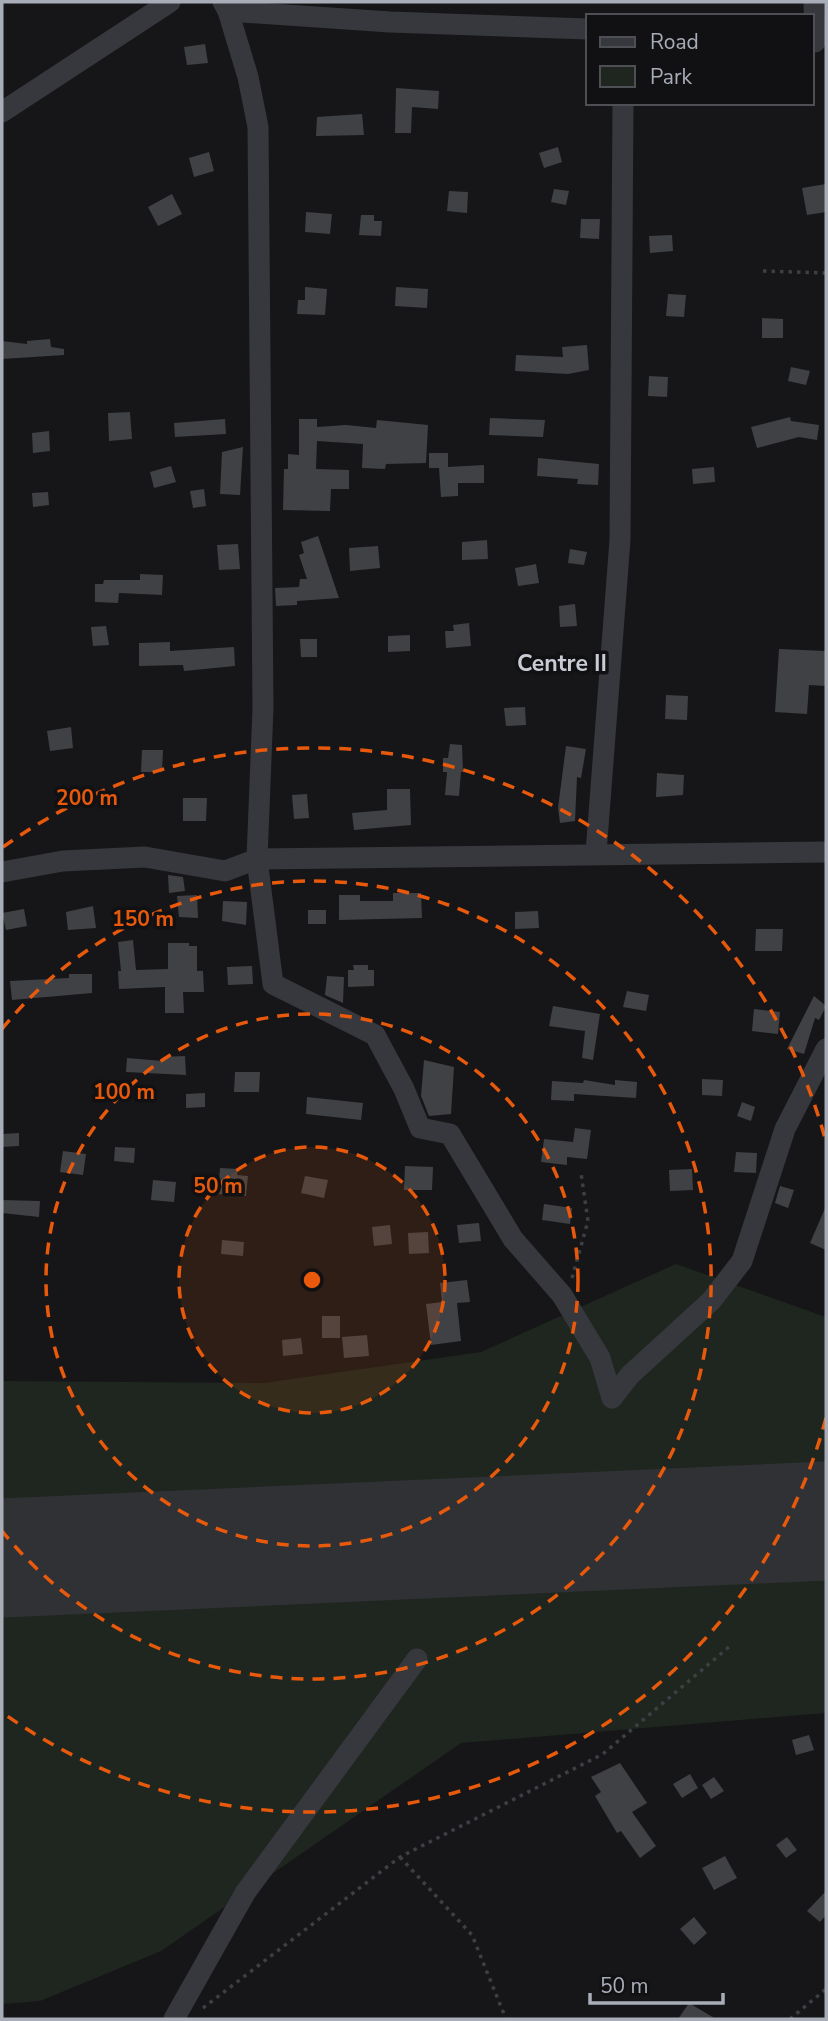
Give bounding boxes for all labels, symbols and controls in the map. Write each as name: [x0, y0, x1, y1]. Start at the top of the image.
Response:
legend: [586, 14, 814, 105]
text: Road: [650, 28, 699, 56]
text: Park: [650, 63, 692, 91]
district label: Centre II: [517, 648, 607, 679]
text: 200 m: [56, 784, 118, 812]
text: 150 m: [112, 905, 174, 933]
text: 100 m: [93, 1078, 155, 1106]
text: 50 m: [193, 1172, 243, 1200]
centre of rings: [300, 1268, 324, 1292]
scale bar: [590, 1962, 723, 2006]
text: 50 m: [600, 1972, 649, 2000]

